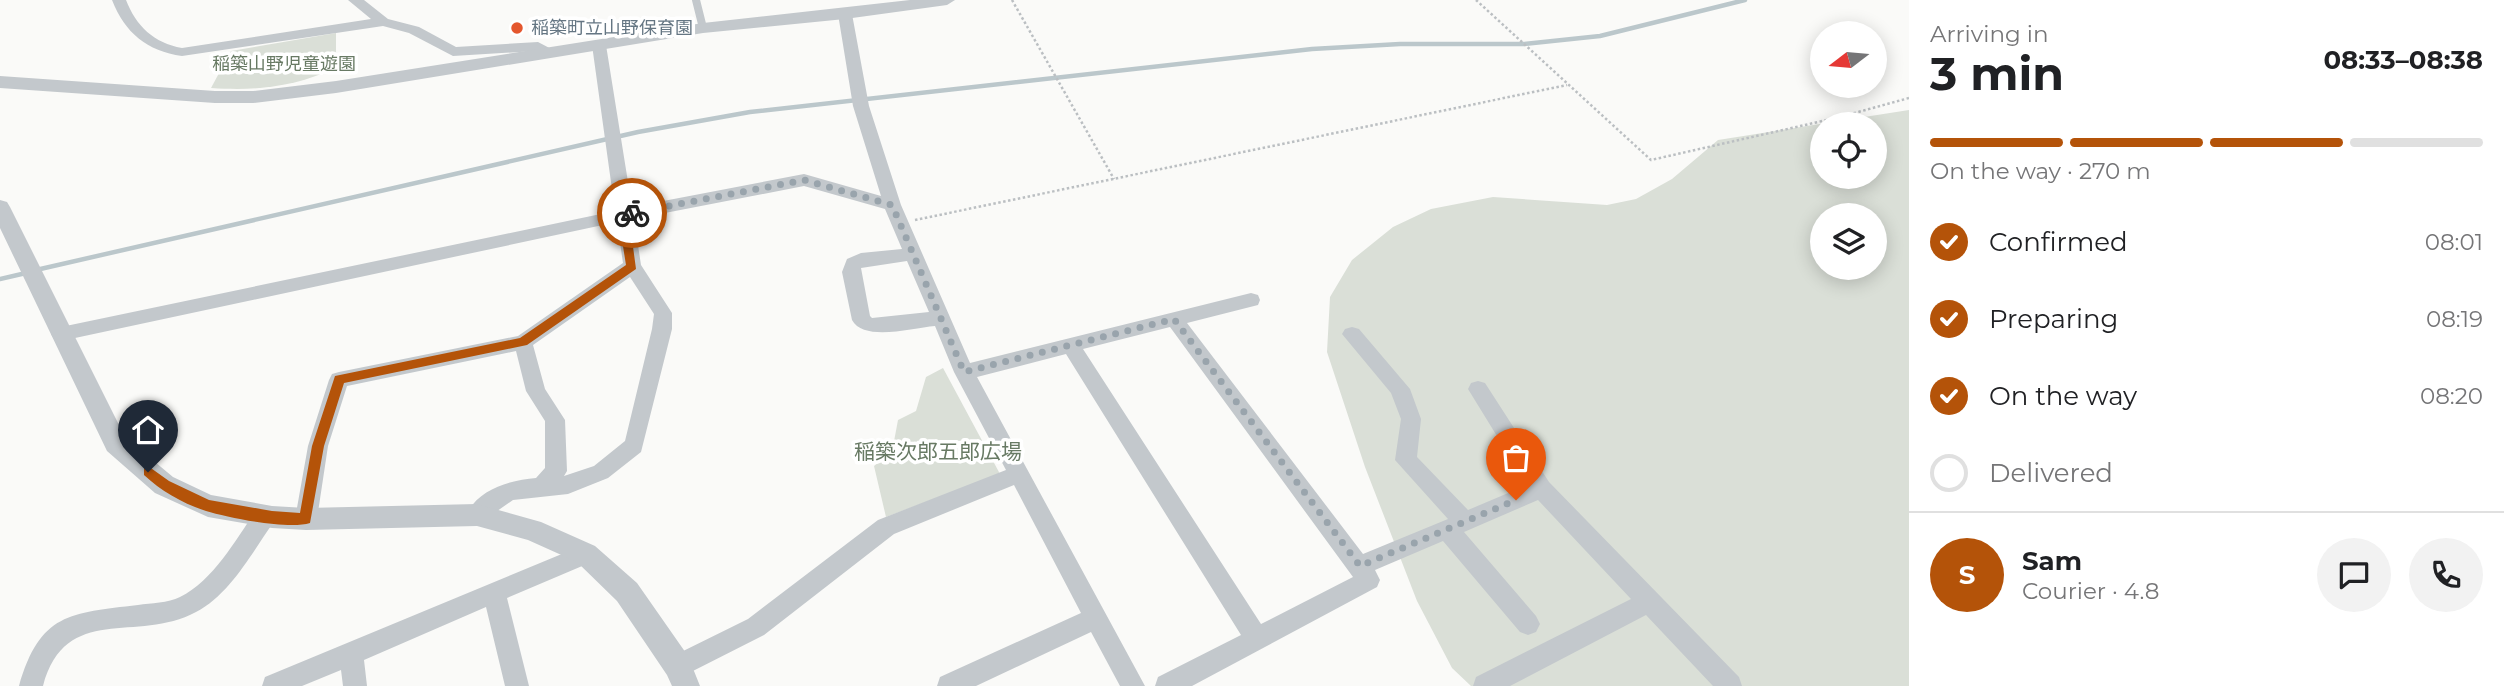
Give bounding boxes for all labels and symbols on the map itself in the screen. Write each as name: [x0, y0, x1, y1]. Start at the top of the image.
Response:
place label: 稲築町立山野保育園: [531, 17, 693, 39]
marker: 稲築町立山野保育園: [509, 20, 525, 36]
north arrow: [1810, 21, 1886, 98]
park label: 稲築山野児童遊園: [212, 53, 356, 75]
courier: [597, 178, 667, 248]
pin: [118, 400, 178, 472]
pin: [1486, 428, 1546, 500]
park label: 稲築次郎五郎広場: [854, 439, 1022, 464]

